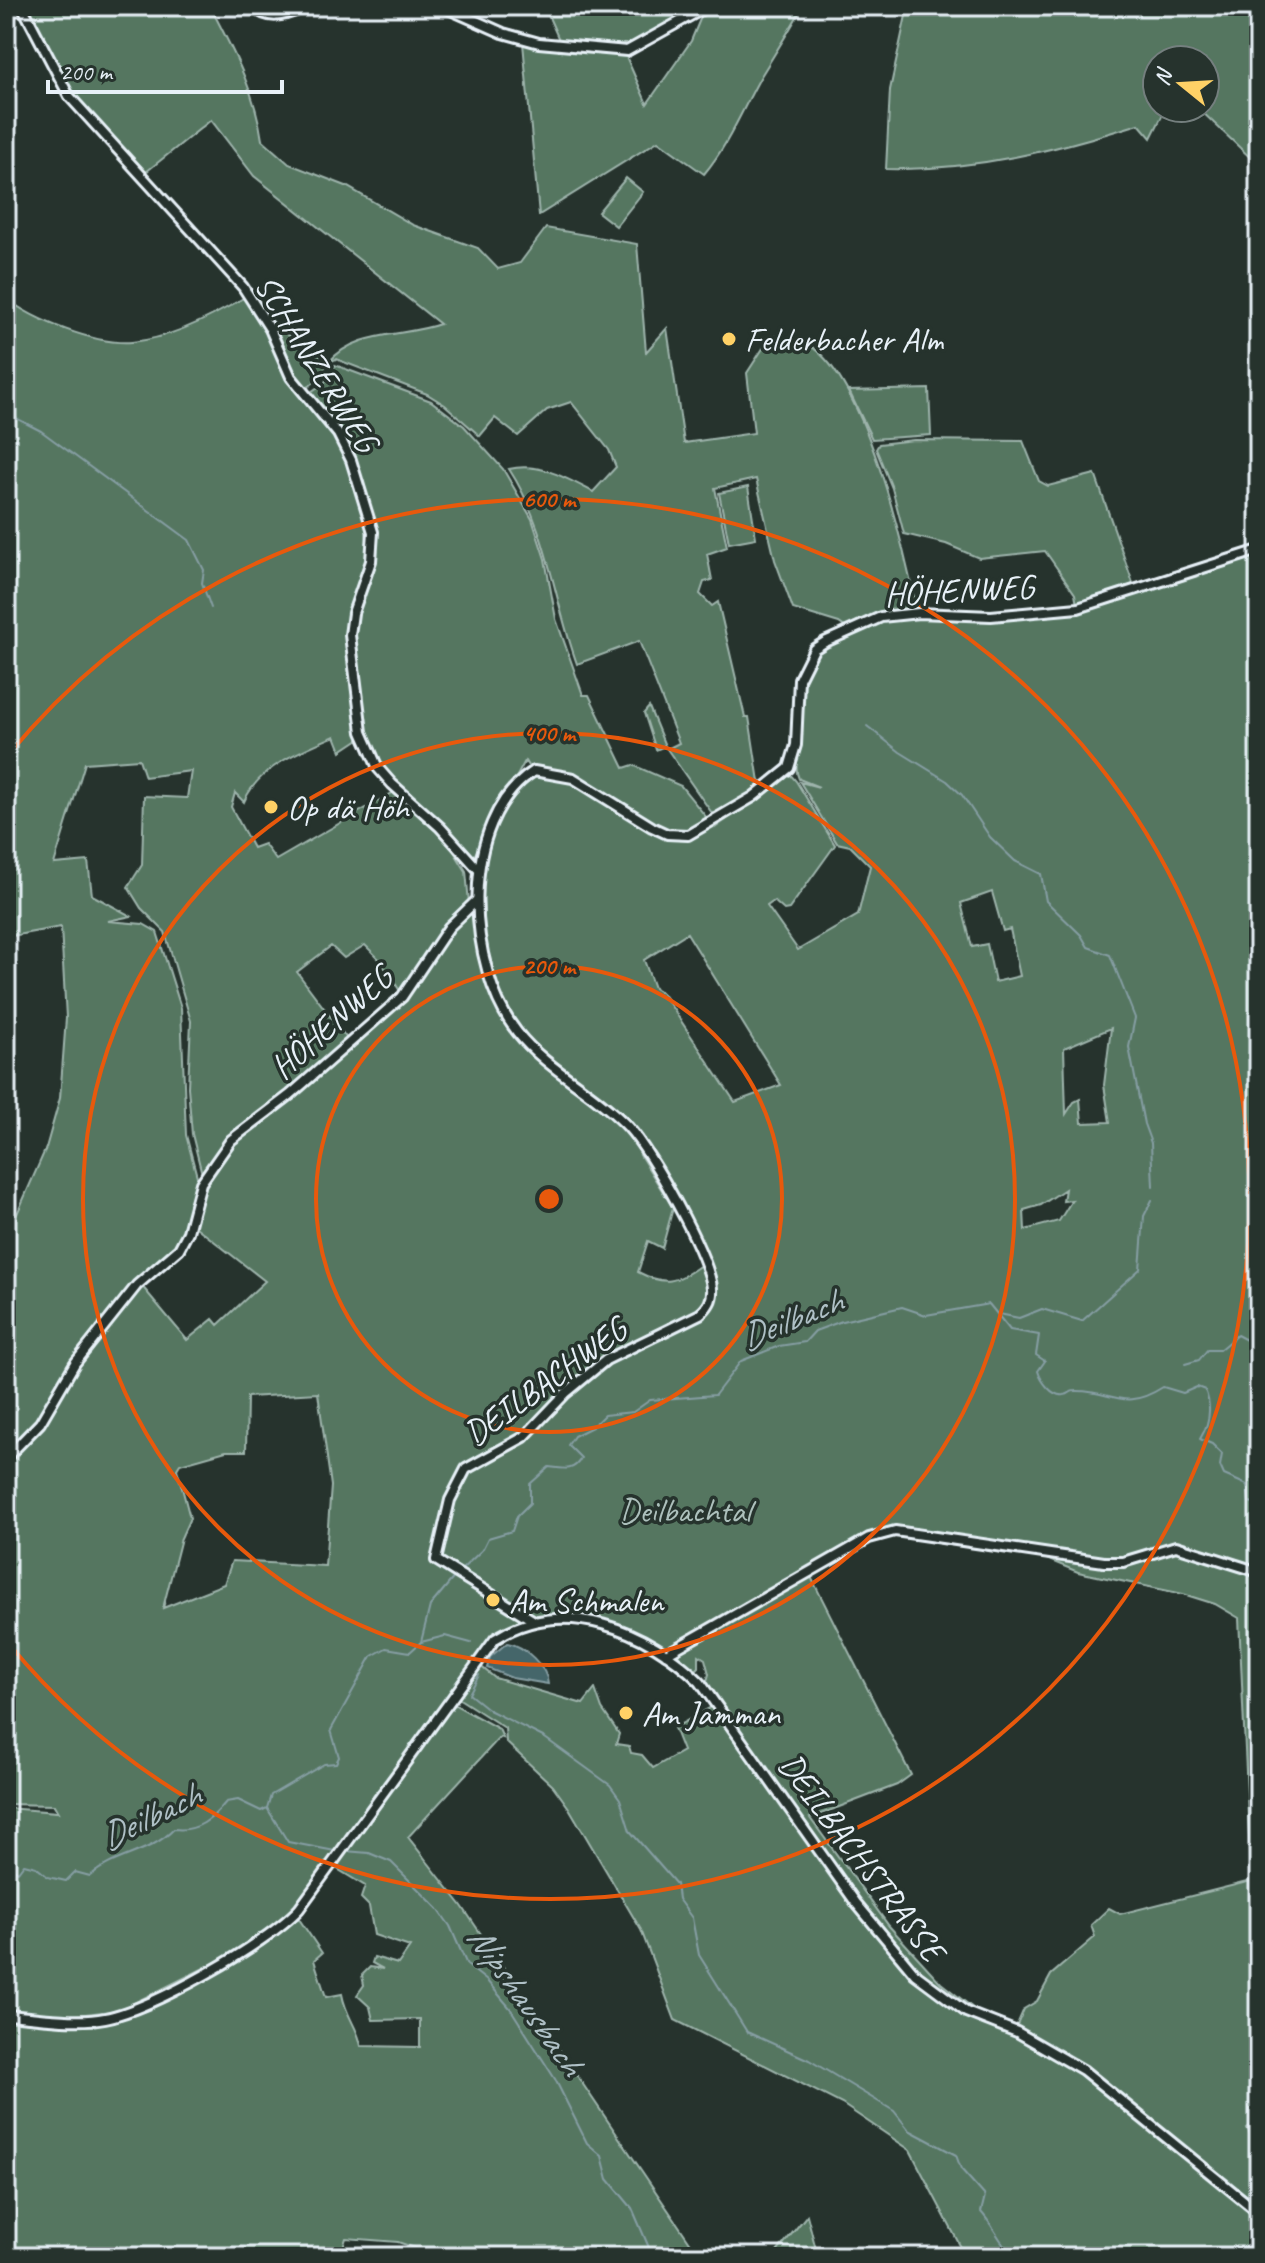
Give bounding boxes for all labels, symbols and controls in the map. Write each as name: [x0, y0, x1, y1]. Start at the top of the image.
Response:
scale bar: [48, 44, 282, 94]
north arrow: [1141, 44, 1221, 124]
text: 200 m: [60, 57, 114, 87]
text: N: [1148, 64, 1179, 89]
street label: SCHANZERWEG: [246, 267, 390, 462]
place label: Felderbacher Alm: [745, 318, 944, 361]
marker: Felderbacher Alm: [720, 330, 738, 348]
text: 600 m: [523, 484, 578, 514]
street label: HÖHENWEG: [883, 564, 1038, 615]
text: 400 m: [523, 718, 577, 748]
place label: Op dä Höh: [287, 786, 411, 829]
marker: Op dä Höh: [262, 798, 280, 816]
text: 200 m: [523, 951, 577, 981]
street label: HÖHENWEG: [261, 954, 404, 1088]
centre of rings: [535, 1185, 563, 1213]
water label: Deilbach: [733, 1277, 852, 1360]
street label: DEILBACHWEG: [455, 1306, 638, 1454]
park label: Deilbachtal: [619, 1489, 757, 1532]
place label: Am Schmalen: [509, 1579, 665, 1622]
marker: Am Schmalen: [484, 1591, 502, 1609]
place label: Am Jamman: [642, 1692, 782, 1735]
marker: Am Jamman: [617, 1704, 635, 1722]
street label: DEILBACHSTRASSE: [770, 1744, 957, 1973]
water label: Deilbach: [92, 1771, 211, 1860]
water label: Nipshausbach: [458, 1916, 596, 2087]

